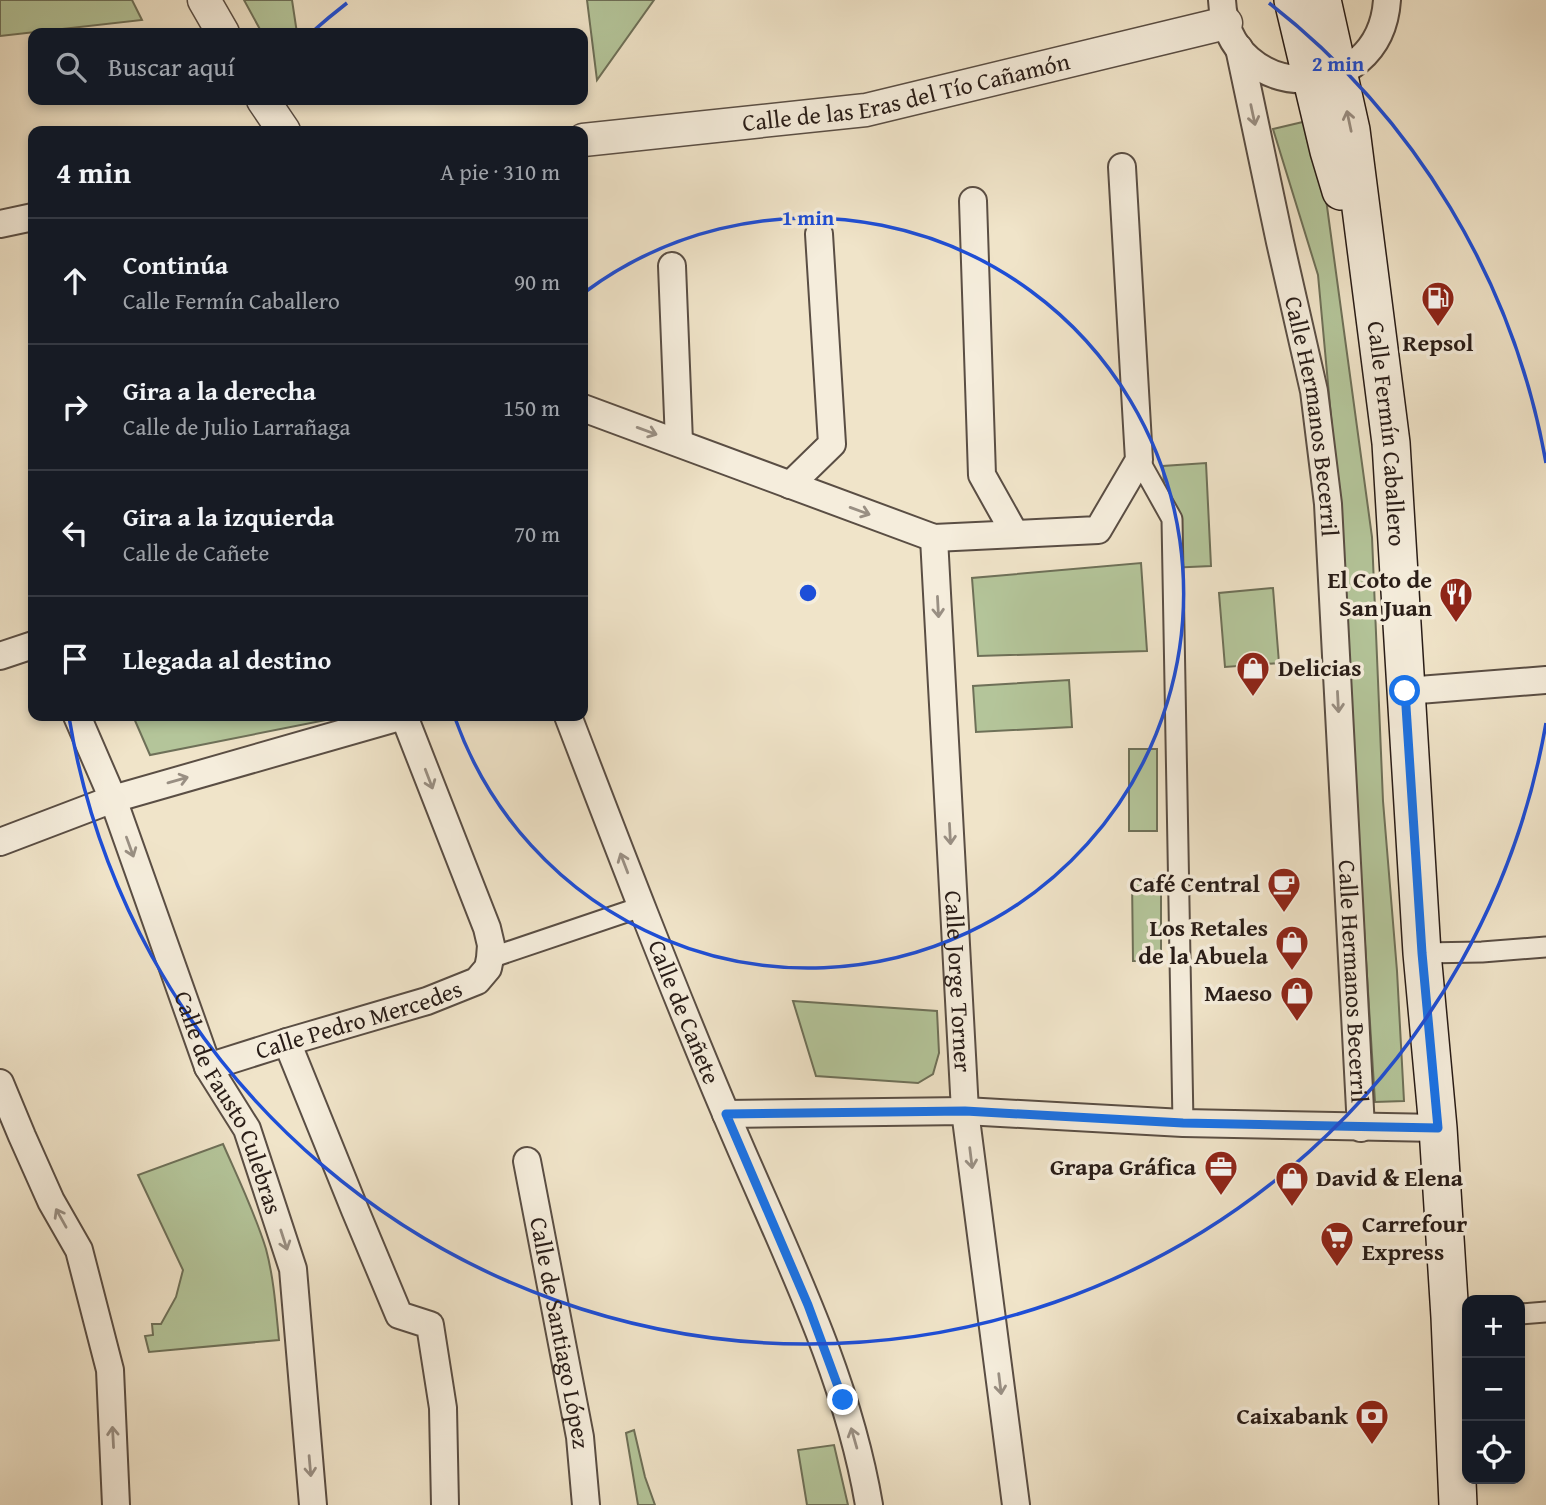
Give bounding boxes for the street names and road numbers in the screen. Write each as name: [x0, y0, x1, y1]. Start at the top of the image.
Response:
street label: Calle de las Eras del Tío Cañamón: [741, 43, 1074, 140]
street label: Calle Hermanos Becerril: [1276, 293, 1348, 538]
street label: Calle Fermín Caballero: [1359, 319, 1415, 547]
street label: Calle Hermanos Becerril: [1330, 859, 1378, 1104]
street label: Calle Jorge Torner: [936, 890, 981, 1073]
street label: Calle de Cañete: [640, 935, 729, 1089]
street label: Calle Pedro Mercedes: [251, 971, 467, 1068]
street label: Calle de Fausto Culebras: [165, 986, 292, 1219]
street label: Calle de Santiago López: [521, 1214, 599, 1450]

